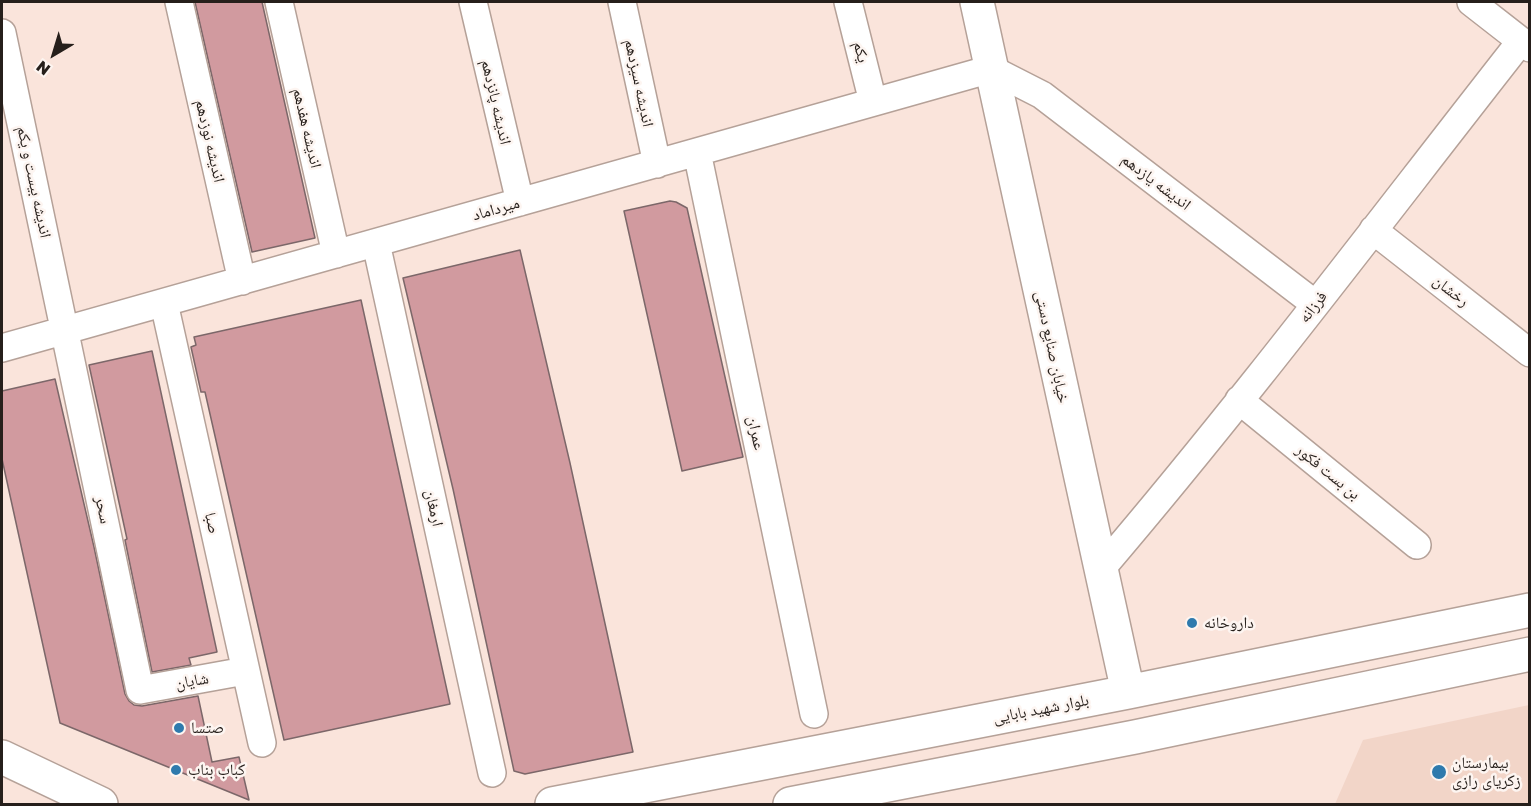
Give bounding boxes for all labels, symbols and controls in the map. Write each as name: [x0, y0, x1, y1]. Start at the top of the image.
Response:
north arrow: [24, 24, 84, 84]
street label: اندیشه سیزدهم: [620, 37, 658, 129]
street label: یکم: [849, 39, 873, 65]
text: N: [32, 57, 54, 80]
street label: اندیشه پانزدهم: [477, 58, 515, 146]
street label: اندیشه هفدهم: [288, 86, 326, 170]
street label: اندیشه نوزدهم: [191, 98, 229, 184]
street label: اندیشه بیست و یکم: [13, 124, 55, 240]
street label: اندیشه یازدهم: [1117, 150, 1195, 214]
street label: میرداماد: [470, 193, 522, 225]
street label: رخشان: [1429, 271, 1473, 311]
street label: فرزانه: [1295, 287, 1331, 327]
street label: خیابان صنایع دستی: [1031, 289, 1073, 405]
street label: عمران: [743, 414, 769, 452]
street label: بن بست فكور: [1292, 440, 1364, 504]
street label: ارمغان: [421, 488, 447, 528]
street label: سحر: [91, 494, 115, 526]
street label: صبا: [200, 511, 224, 535]
place label: داروخانه: [1204, 613, 1254, 633]
marker: داروخانه: [1185, 616, 1199, 630]
street label: شایان: [174, 669, 210, 693]
street label: بلوار شهید بابایی: [991, 690, 1091, 728]
place label: صتسا: [191, 718, 224, 738]
marker: صتسا: [172, 721, 186, 735]
place label: بیمارستان زکریای رازی: [1452, 753, 1521, 791]
place label: کباب بناب: [188, 760, 245, 780]
marker: کباب بناب: [169, 763, 183, 777]
marker: بیمارستان زکریای رازی: [1430, 763, 1448, 781]

